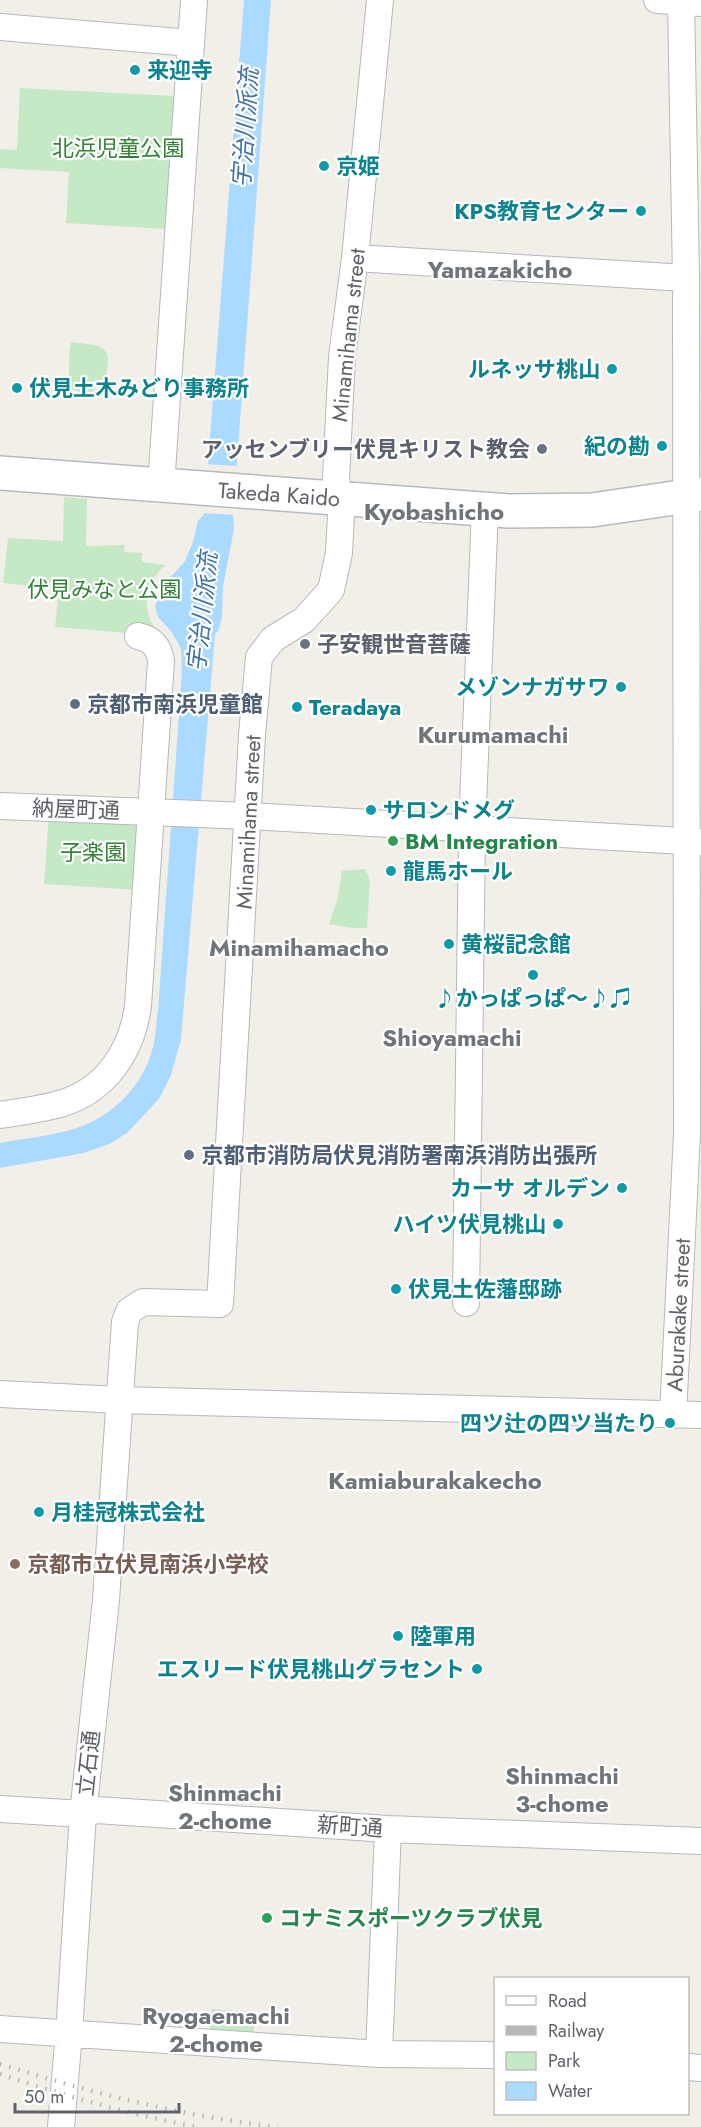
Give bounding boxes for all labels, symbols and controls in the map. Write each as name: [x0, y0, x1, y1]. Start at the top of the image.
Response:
place label: 来迎寺: [147, 54, 213, 86]
marker: 来迎寺: [128, 63, 142, 77]
water label: 宇治川派流: [223, 63, 267, 189]
park label: 北浜児童公園: [52, 132, 184, 164]
place label: 京姫: [336, 150, 380, 182]
marker: 京姫: [317, 159, 331, 173]
place label: KPS教育センター: [454, 195, 629, 227]
marker: KPS教育センター: [634, 204, 648, 218]
street label: Minamihama street: [323, 246, 373, 423]
district label: Yamazakicho: [427, 252, 572, 287]
place label: ルネッサ桃山: [468, 353, 600, 385]
marker: ルネッサ桃山: [605, 362, 619, 376]
place label: 伏見土木みどり事務所: [29, 372, 249, 404]
marker: 伏見土木みどり事務所: [10, 381, 24, 395]
place label: 紀の勘: [584, 430, 650, 462]
place label: アッセンブリー伏見キリスト教会: [201, 433, 530, 465]
marker: 紀の勘: [655, 439, 669, 453]
marker: アッセンブリー伏見キリスト教会: [535, 442, 549, 456]
street label: Takeda Kaido: [217, 474, 341, 514]
district label: Kyobashicho: [364, 494, 504, 529]
water label: 宇治川派流: [178, 547, 226, 674]
park label: 伏見みなと公園: [27, 573, 181, 605]
place label: 子安観世音菩薩: [317, 628, 471, 660]
marker: 子安観世音菩薩: [298, 637, 312, 651]
place label: メゾンナガサワ: [455, 671, 609, 703]
marker: メゾンナガサワ: [614, 680, 628, 694]
place label: 京都市南浜児童館: [87, 688, 263, 720]
place label: Teradaya: [309, 691, 401, 723]
marker: 京都市南浜児童館: [68, 697, 82, 711]
marker: Teradaya: [290, 700, 304, 714]
district label: Kurumamachi: [418, 717, 568, 752]
street label: Minamihama street: [227, 733, 269, 910]
street label: 納屋町通: [31, 791, 121, 827]
place label: サロンドメグ: [383, 794, 515, 826]
marker: サロンドメグ: [364, 803, 378, 817]
place label: BM Integration: [405, 825, 558, 857]
marker: BM Integration: [386, 834, 400, 848]
park label: 子楽園: [60, 836, 126, 868]
place label: 龍馬ホール: [403, 855, 513, 887]
marker: 龍馬ホール: [384, 864, 398, 878]
place label: 黄桜記念館: [461, 928, 571, 960]
district label: Minamihamacho: [209, 930, 389, 965]
marker: 黄桜記念館: [442, 937, 456, 951]
marker: ♪かっぱっぱ〜♪♫: [526, 968, 540, 982]
place label: ♪かっぱっぱ〜♪♫: [434, 982, 632, 1014]
district label: Shioyamachi: [382, 1020, 522, 1055]
place label: 京都市消防局伏見消防署南浜消防出張所: [201, 1139, 597, 1171]
marker: 京都市消防局伏見消防署南浜消防出張所: [182, 1148, 196, 1162]
place label: カーサ オルデン: [450, 1172, 610, 1204]
marker: カーサ オルデン: [615, 1181, 629, 1195]
place label: ハイツ伏見桃山: [392, 1208, 546, 1240]
marker: ハイツ伏見桃山: [551, 1217, 565, 1231]
street label: Aburakake street: [658, 1237, 698, 1393]
place label: 伏見土佐藩邸跡: [408, 1273, 562, 1305]
marker: 伏見土佐藩邸跡: [389, 1282, 403, 1296]
place label: 四ツ辻の四ツ当たり: [460, 1407, 658, 1439]
marker: 四ツ辻の四ツ当たり: [663, 1416, 677, 1430]
district label: Kamiaburakakecho: [328, 1463, 542, 1498]
place label: 月桂冠株式会社: [51, 1496, 205, 1528]
marker: 月桂冠株式会社: [32, 1505, 46, 1519]
place label: 京都市立伏見南浜小学校: [27, 1548, 269, 1580]
marker: 京都市立伏見南浜小学校: [8, 1557, 22, 1571]
place label: 陸軍用: [410, 1620, 476, 1652]
marker: 陸軍用: [391, 1629, 405, 1643]
place label: エスリード伏見桃山グラセント: [157, 1653, 465, 1685]
marker: エスリード伏見桃山グラセント: [470, 1662, 484, 1676]
street label: 立石通: [69, 1729, 107, 1797]
district label: Shinmachi 3-chome: [505, 1758, 619, 1821]
district label: Shinmachi 2-chome: [168, 1775, 282, 1838]
street label: 新町通: [316, 1808, 384, 1844]
place label: コナミスポーツクラブ伏見: [279, 1902, 543, 1934]
marker: コナミスポーツクラブ伏見: [260, 1911, 274, 1925]
legend: [494, 1977, 689, 2115]
text: Road: [548, 1988, 587, 2014]
district label: Ryogaemachi 2-chome: [142, 1998, 290, 2061]
text: Railway: [548, 2018, 604, 2044]
text: Park: [548, 2048, 580, 2074]
scale bar: [15, 2076, 178, 2114]
text: Water: [548, 2078, 593, 2104]
text: 50 m: [24, 2084, 64, 2110]

